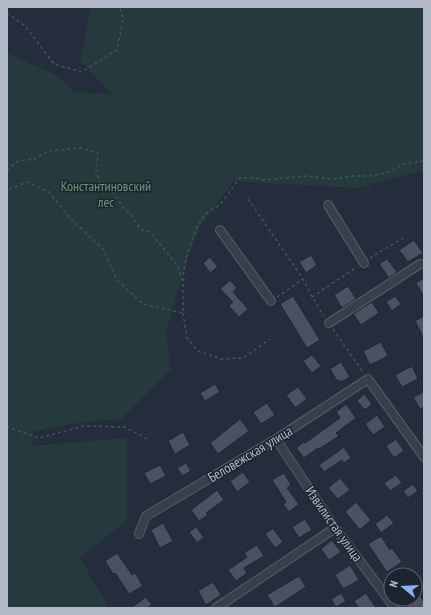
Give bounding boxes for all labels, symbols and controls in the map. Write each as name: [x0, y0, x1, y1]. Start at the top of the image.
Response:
park label: Константиновский лес: [61, 177, 151, 211]
street label: Беловежская улица: [205, 422, 295, 486]
street label: Извилистая улица: [301, 483, 367, 565]
north arrow: [383, 567, 423, 607]
text: N: [386, 579, 401, 589]

